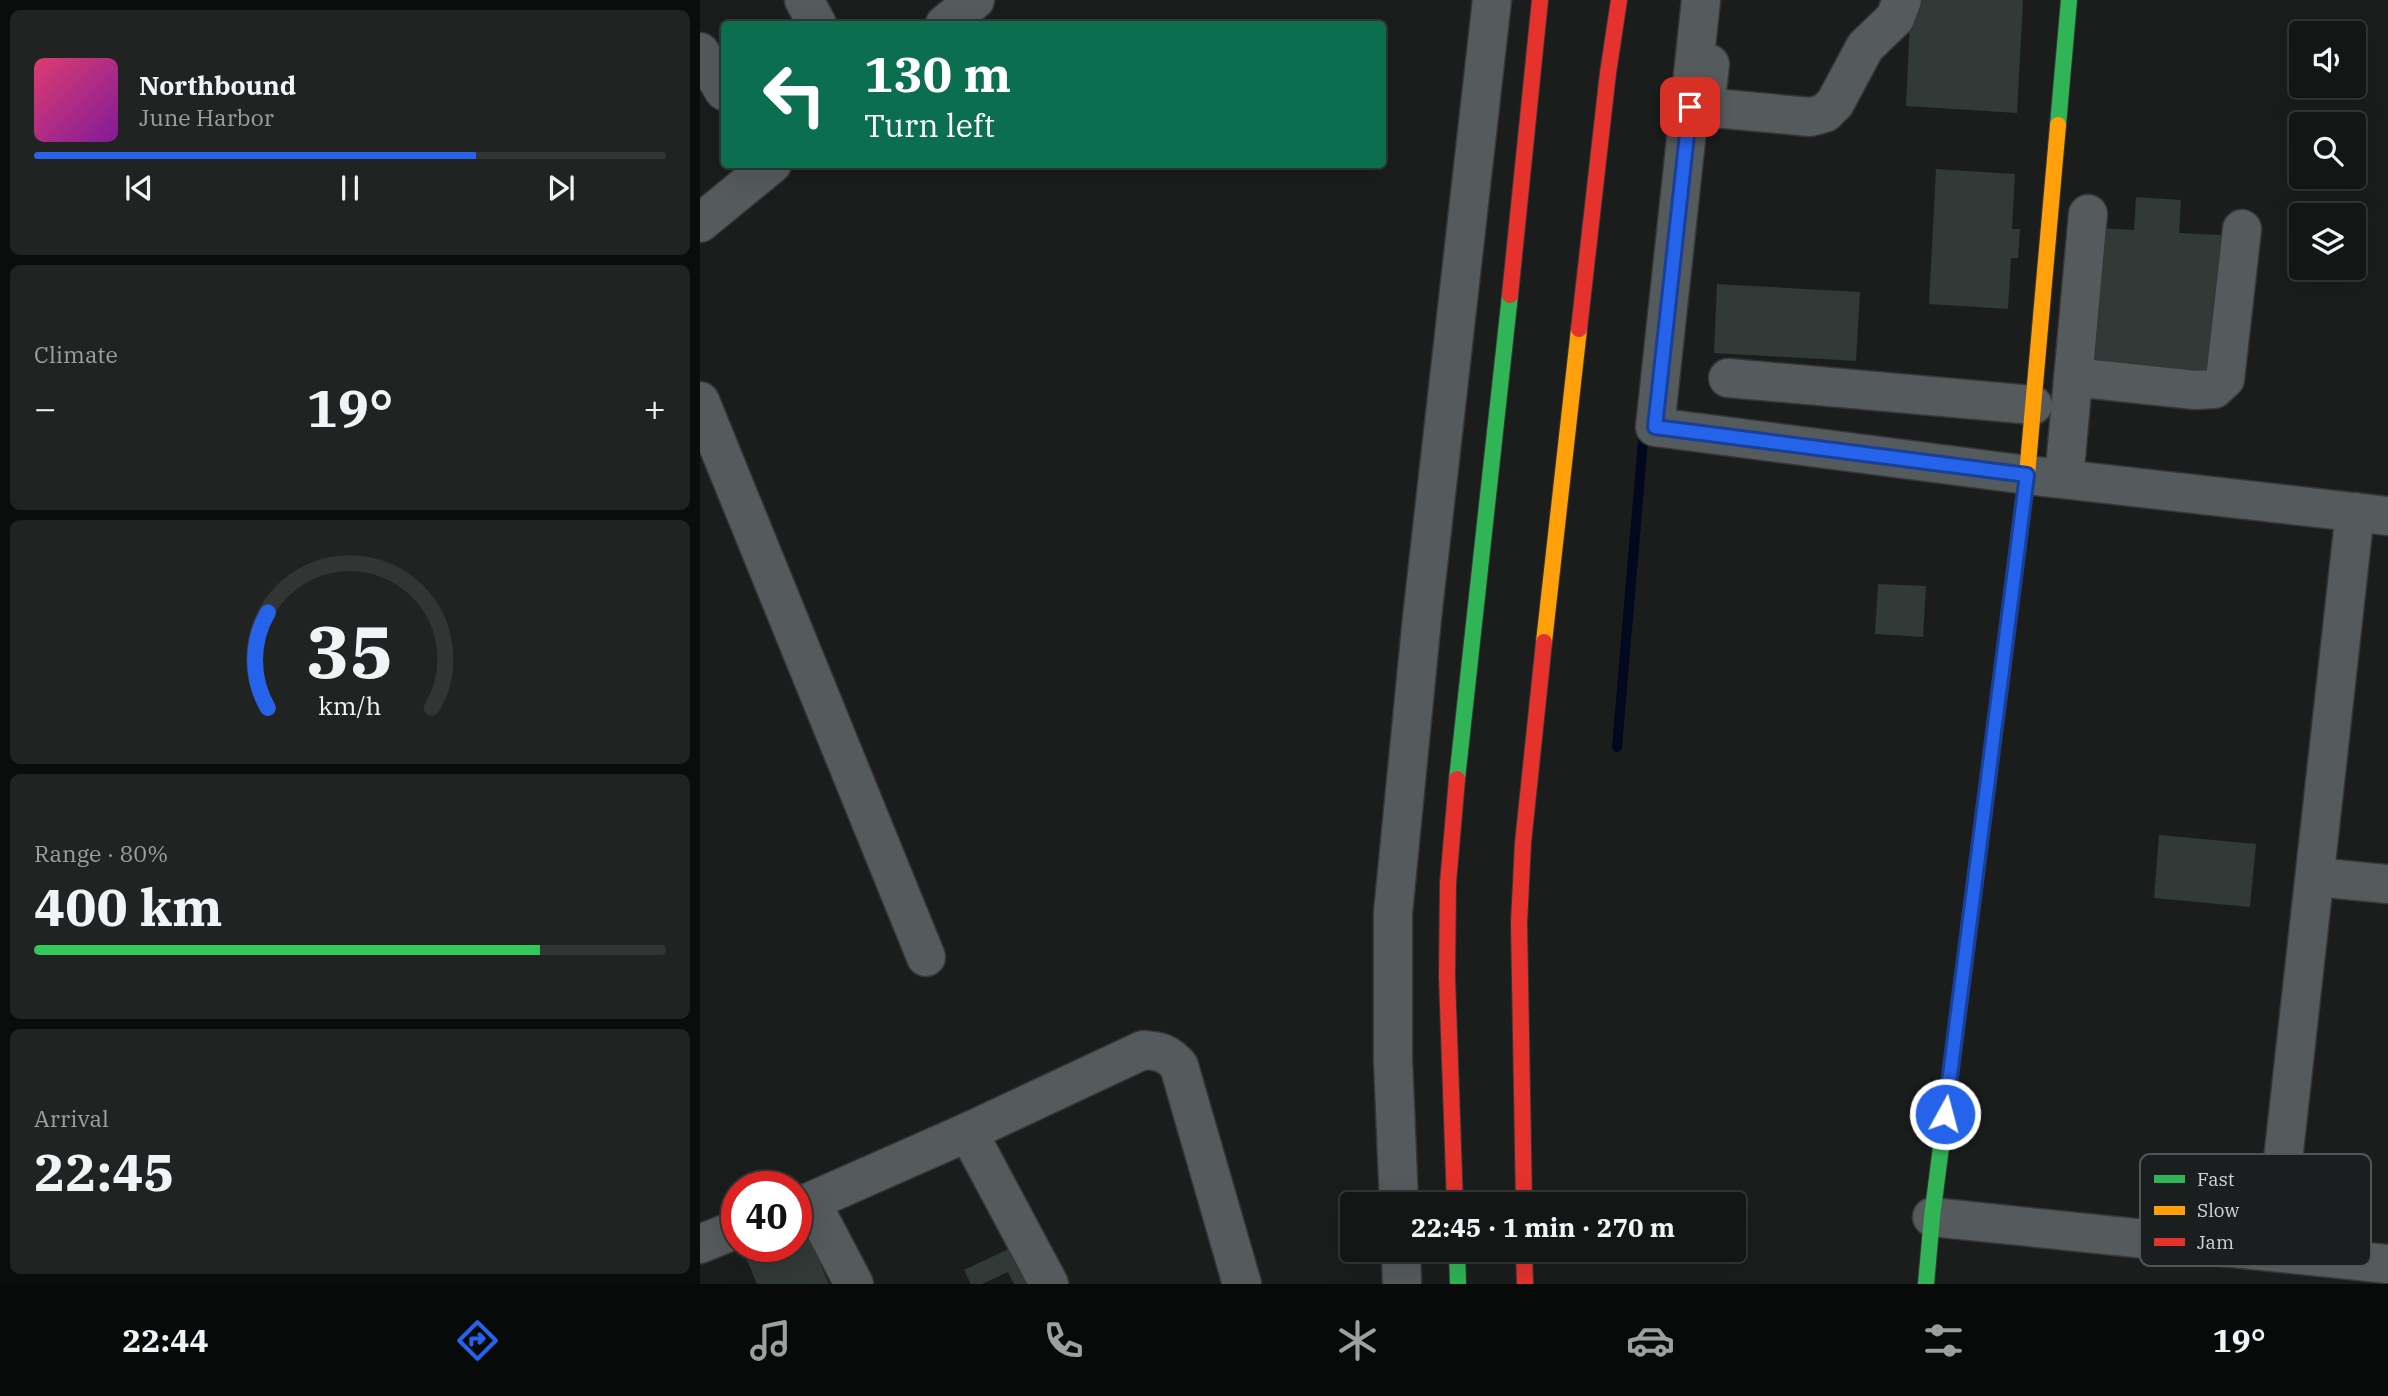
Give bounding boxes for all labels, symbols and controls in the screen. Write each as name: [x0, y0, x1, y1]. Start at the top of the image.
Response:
map controls: [2289, 21, 2366, 280]
button: sound: [2289, 21, 2366, 98]
text: 130 m: [864, 42, 1011, 105]
icon: left: [749, 49, 840, 140]
text: Northbound: [139, 68, 296, 102]
pin: [1660, 77, 1720, 137]
icon: arrive: [1671, 88, 1709, 126]
text: June Harbor: [139, 102, 274, 132]
text: Turn left: [864, 104, 995, 146]
button: search: [2289, 112, 2366, 189]
icon: previous: [120, 169, 158, 207]
icon: pause: [331, 169, 369, 207]
icon: next: [542, 169, 580, 207]
button: layers: [2289, 203, 2366, 280]
text: Climate: [34, 339, 118, 369]
text: 19°: [307, 374, 393, 441]
text: −: [34, 383, 57, 432]
text: +: [643, 383, 666, 432]
text: 35: [306, 603, 394, 698]
text: km/h: [318, 689, 382, 722]
text: Range · 80%: [34, 838, 168, 868]
text: 400 km: [34, 873, 223, 940]
position arrow: [1908, 1077, 1982, 1151]
text: Arrival: [34, 1103, 109, 1133]
text: 22:45: [34, 1138, 175, 1205]
legend: [2140, 1154, 2371, 1266]
text: Fast: [2197, 1167, 2235, 1191]
speed limit sign: 40: [721, 1171, 812, 1262]
text: Slow: [2197, 1198, 2239, 1222]
text: 22:45 · 1 min · 270 m: [1411, 1210, 1675, 1244]
text: Jam: [2197, 1230, 2234, 1254]
icon: directions: [453, 1316, 502, 1365]
icon: music: [746, 1316, 795, 1365]
icon: phone: [1039, 1316, 1088, 1365]
icon: climate: [1333, 1316, 1382, 1365]
icon: car: [1626, 1316, 1675, 1365]
icon: filters: [1919, 1316, 1968, 1365]
text: 22:44: [122, 1319, 209, 1361]
text: 19°: [2212, 1319, 2266, 1361]

